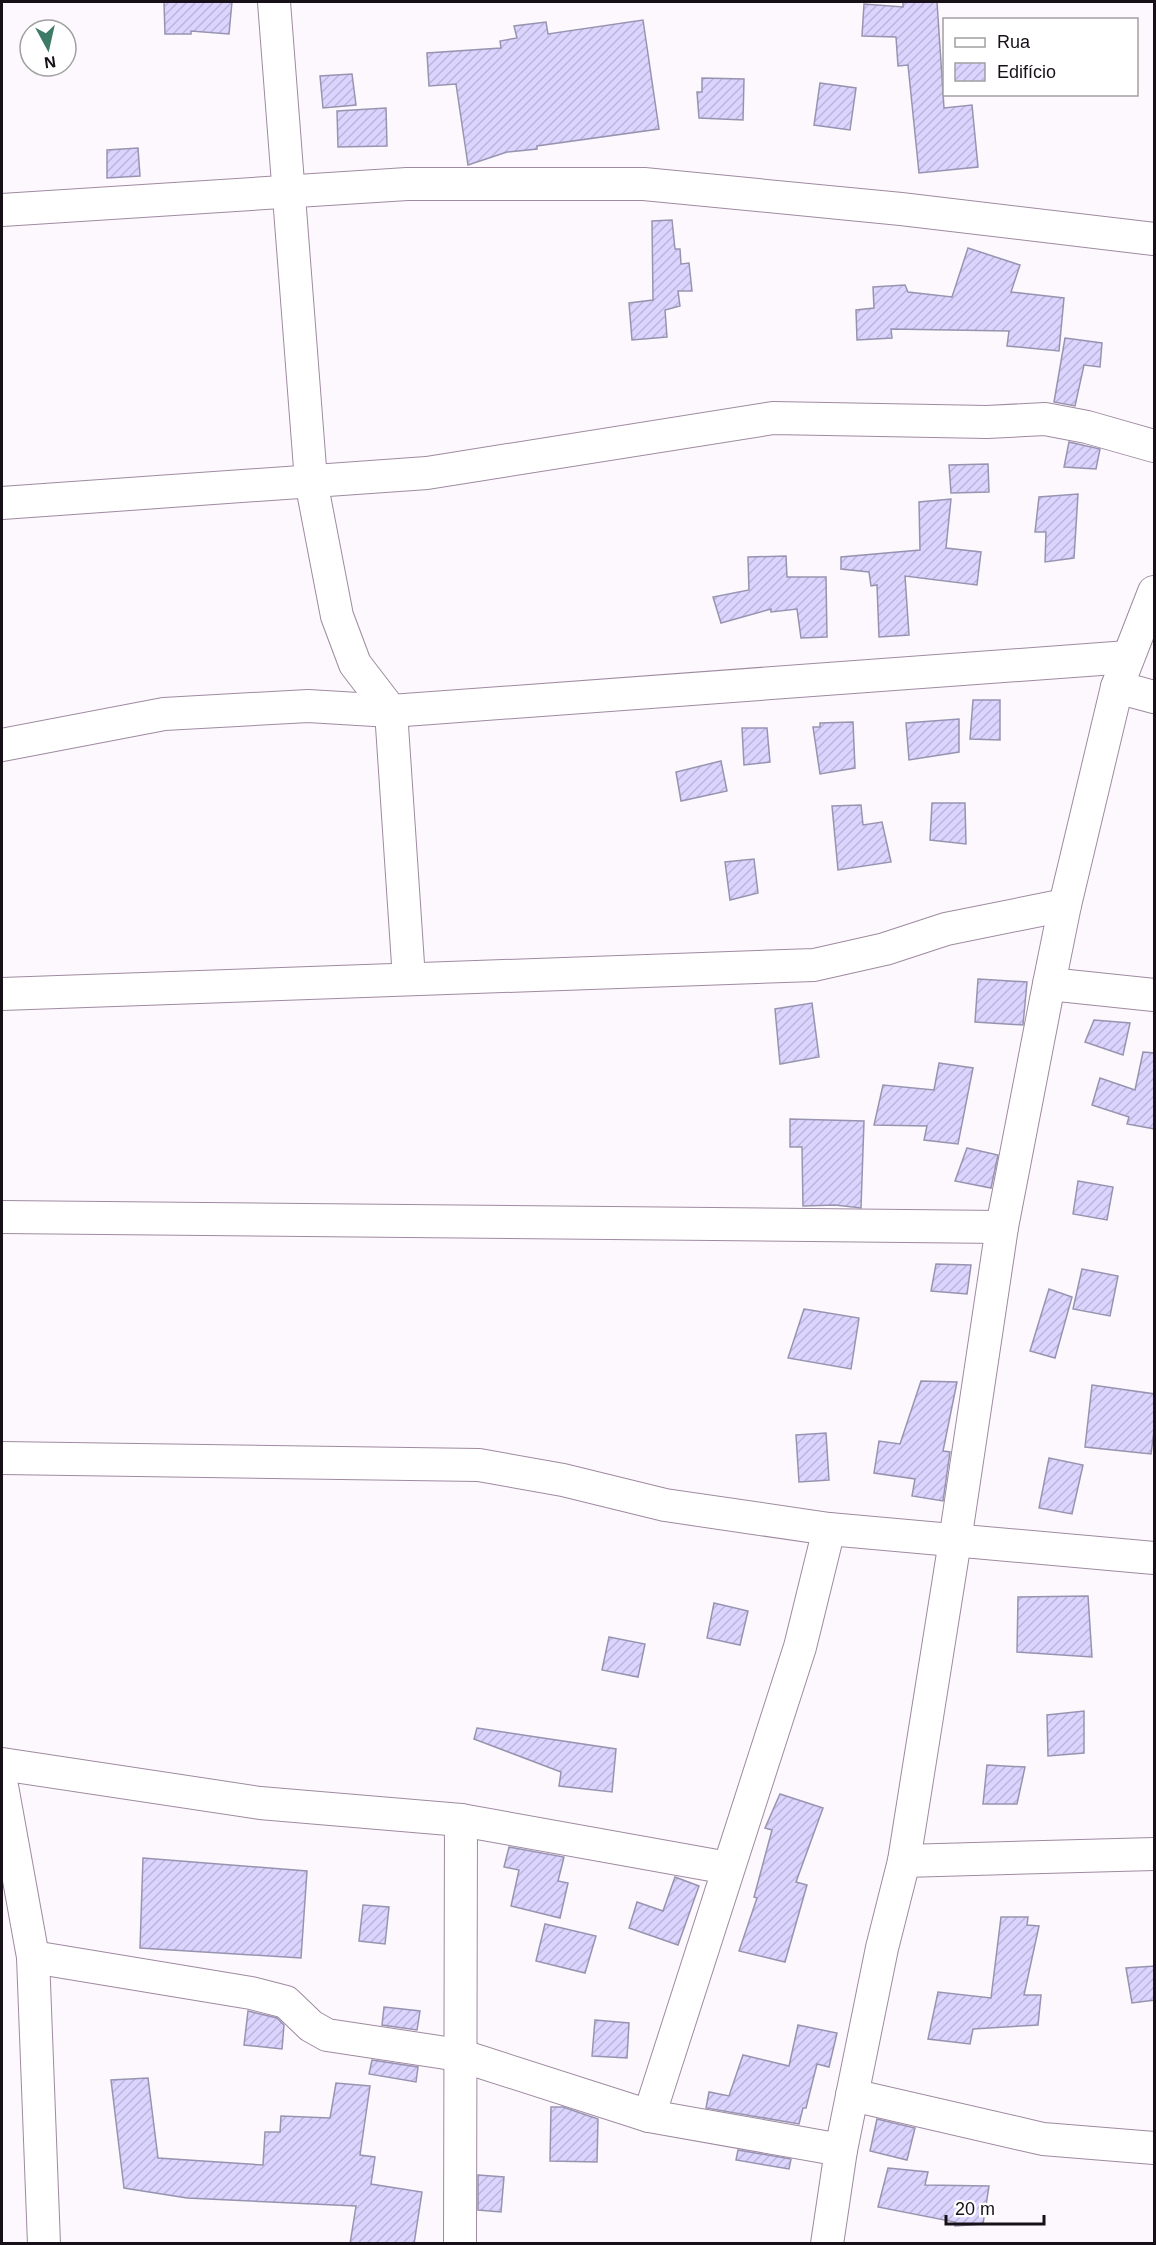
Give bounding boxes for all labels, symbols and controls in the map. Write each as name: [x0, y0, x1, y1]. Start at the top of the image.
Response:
north arrow: [18, 18, 78, 78]
legend: [943, 18, 1138, 96]
text: Rua: [997, 32, 1031, 52]
text: N: [43, 53, 57, 72]
text: Edifício: [997, 62, 1056, 82]
scale bar: [946, 2188, 1044, 2226]
text: 20 m: [955, 2199, 995, 2219]

